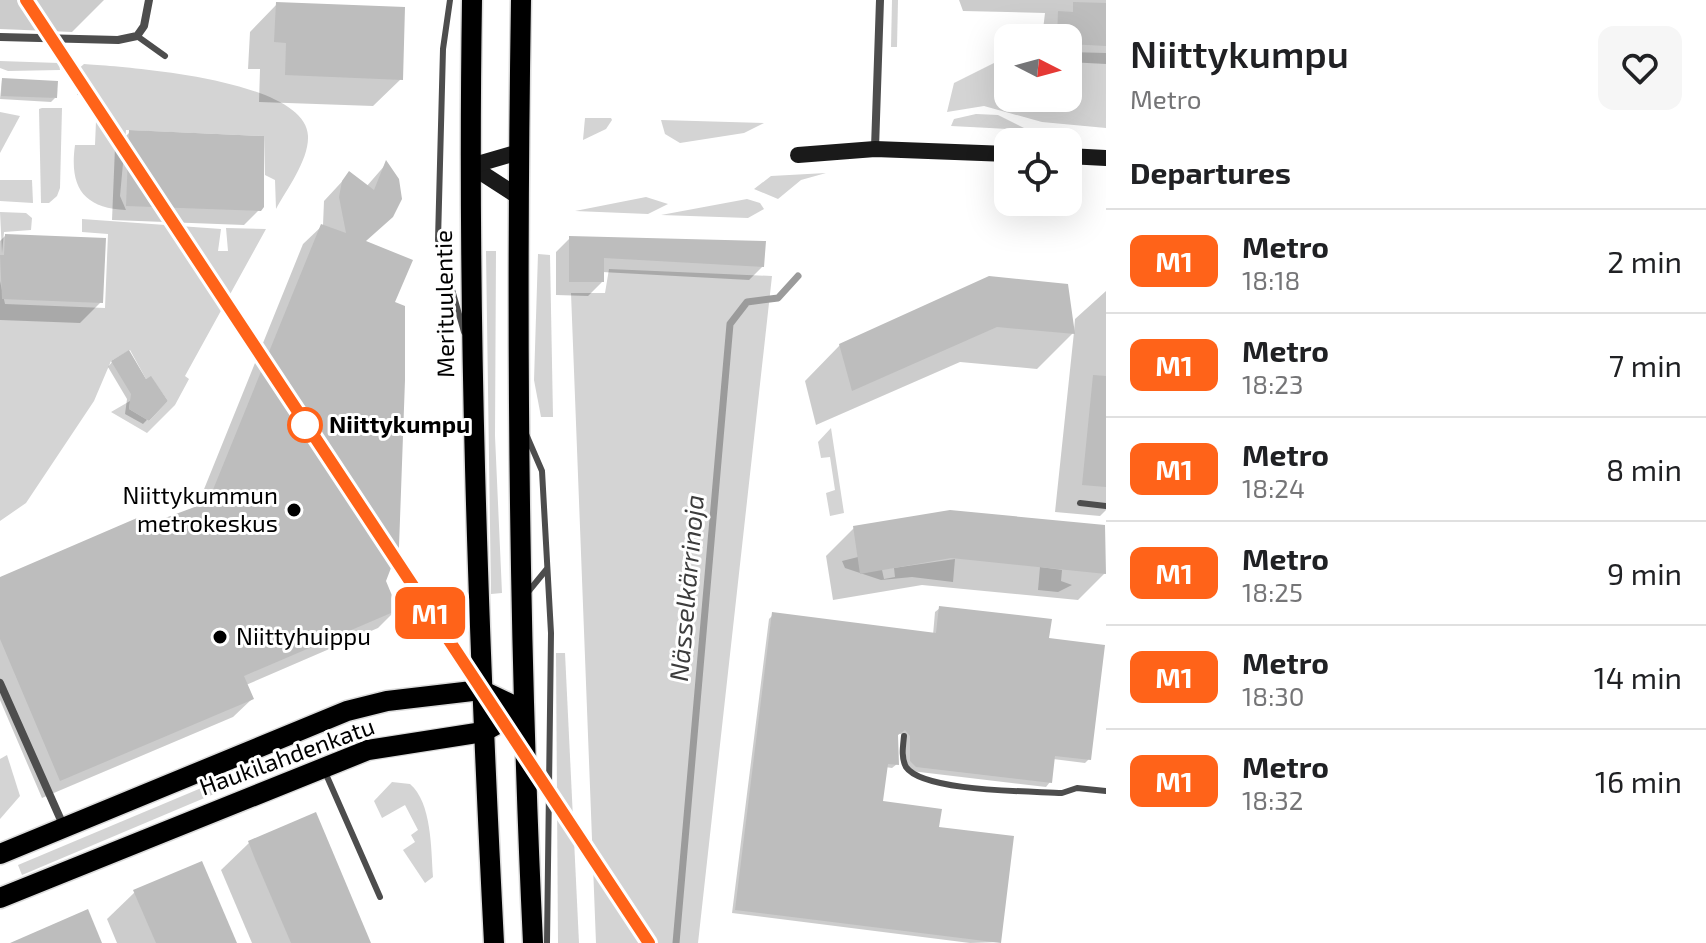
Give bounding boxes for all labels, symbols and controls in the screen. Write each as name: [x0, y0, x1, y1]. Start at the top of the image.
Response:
north arrow: [994, 24, 1082, 112]
map controls: [994, 24, 1082, 216]
button: heart: [1598, 26, 1682, 110]
text: Niittykumpu: [1130, 30, 1349, 76]
text: Metro: [1130, 83, 1202, 114]
button: locate: [994, 128, 1082, 216]
text: Departures: [1130, 154, 1291, 190]
text: Metro: [1242, 228, 1329, 264]
street label: Merituulentie: [428, 230, 459, 378]
text: 2 min: [1607, 243, 1682, 279]
text: M1: [1155, 244, 1193, 278]
text: 18:18: [1242, 264, 1300, 295]
text: Metro: [1242, 332, 1329, 368]
text: 7 min: [1609, 347, 1682, 383]
text: M1: [1155, 348, 1193, 382]
text: 18:23: [1242, 368, 1303, 399]
marker: Niittykumpu: [288, 408, 322, 442]
place label: Niittykumpu: [329, 409, 470, 438]
text: Metro: [1242, 436, 1329, 472]
text: 8 min: [1606, 451, 1682, 487]
text: M1: [1155, 452, 1193, 486]
text: 18:24: [1242, 472, 1305, 503]
place label: Niittykummun metrokeskus: [123, 480, 278, 537]
water label: Nässelkärrinoja: [662, 493, 709, 683]
marker: Niittykummun metrokeskus: [285, 501, 303, 519]
text: Metro: [1242, 540, 1329, 576]
text: 9 min: [1607, 555, 1682, 591]
text: M1: [1155, 556, 1193, 590]
text: 18:25: [1242, 576, 1303, 607]
line badge: M1: [394, 587, 466, 639]
text: M1: [411, 596, 449, 630]
place label: Niittyhuippu: [236, 621, 371, 650]
marker: Niittyhuippu: [211, 628, 229, 646]
text: Metro: [1242, 644, 1329, 680]
text: 14 min: [1594, 659, 1682, 695]
text: M1: [1155, 660, 1193, 694]
text: 18:30: [1242, 680, 1304, 711]
street label: Haukilahdenkatu: [195, 710, 378, 801]
text: Metro: [1242, 748, 1329, 784]
text: 16 min: [1595, 763, 1682, 799]
text: M1: [1155, 764, 1193, 798]
text: 18:32: [1242, 784, 1303, 815]

